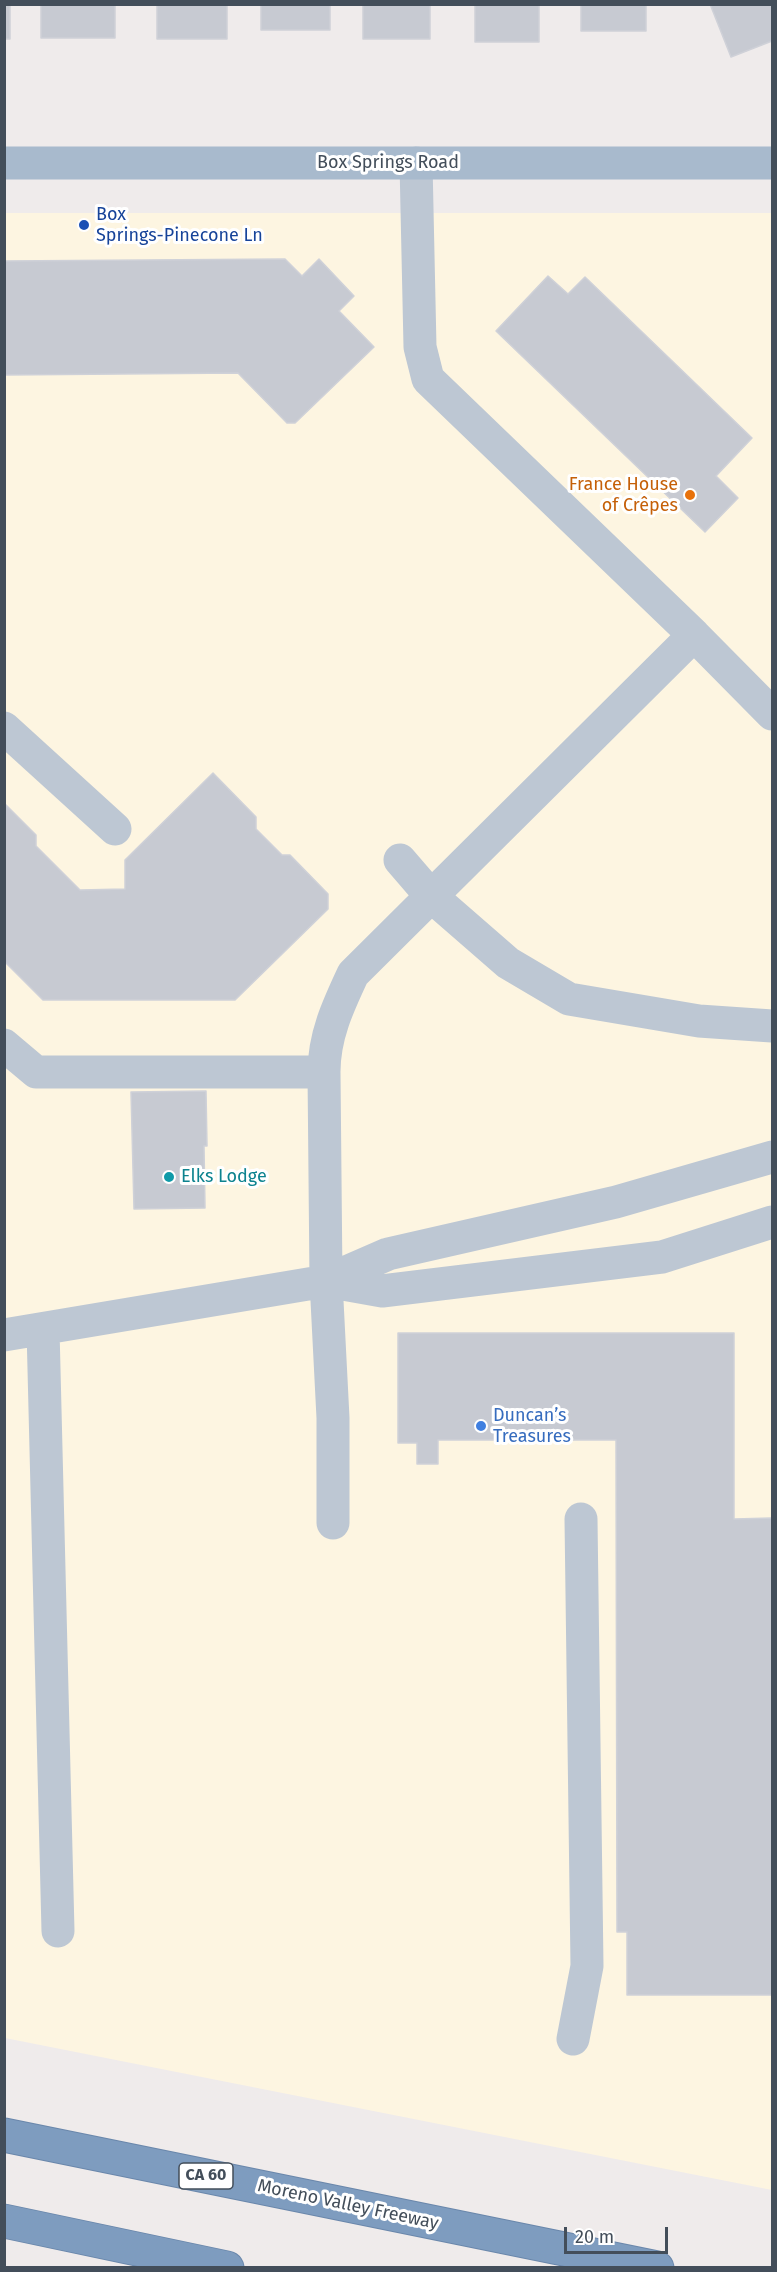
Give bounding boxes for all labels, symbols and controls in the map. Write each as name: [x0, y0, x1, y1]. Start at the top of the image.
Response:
street label: Box Springs Road: [317, 152, 459, 174]
place label: Box Springs-Pinecone Ln: [96, 204, 263, 246]
marker: Box Springs-Pinecone Ln: [77, 218, 91, 232]
place label: France House of Crêpes: [569, 474, 678, 516]
marker: France House of Crêpes: [683, 488, 697, 502]
place label: Elks Lodge: [181, 1166, 267, 1188]
marker: Elks Lodge: [162, 1170, 176, 1184]
place label: Duncan’s Treasures: [493, 1405, 571, 1448]
marker: Duncan’s Treasures: [474, 1419, 488, 1433]
road number: CA 60: [179, 2163, 233, 2189]
street label: Moreno Valley Freeway: [255, 2175, 441, 2235]
scale bar: [567, 2215, 670, 2253]
text: 20 m: [575, 2226, 614, 2248]

